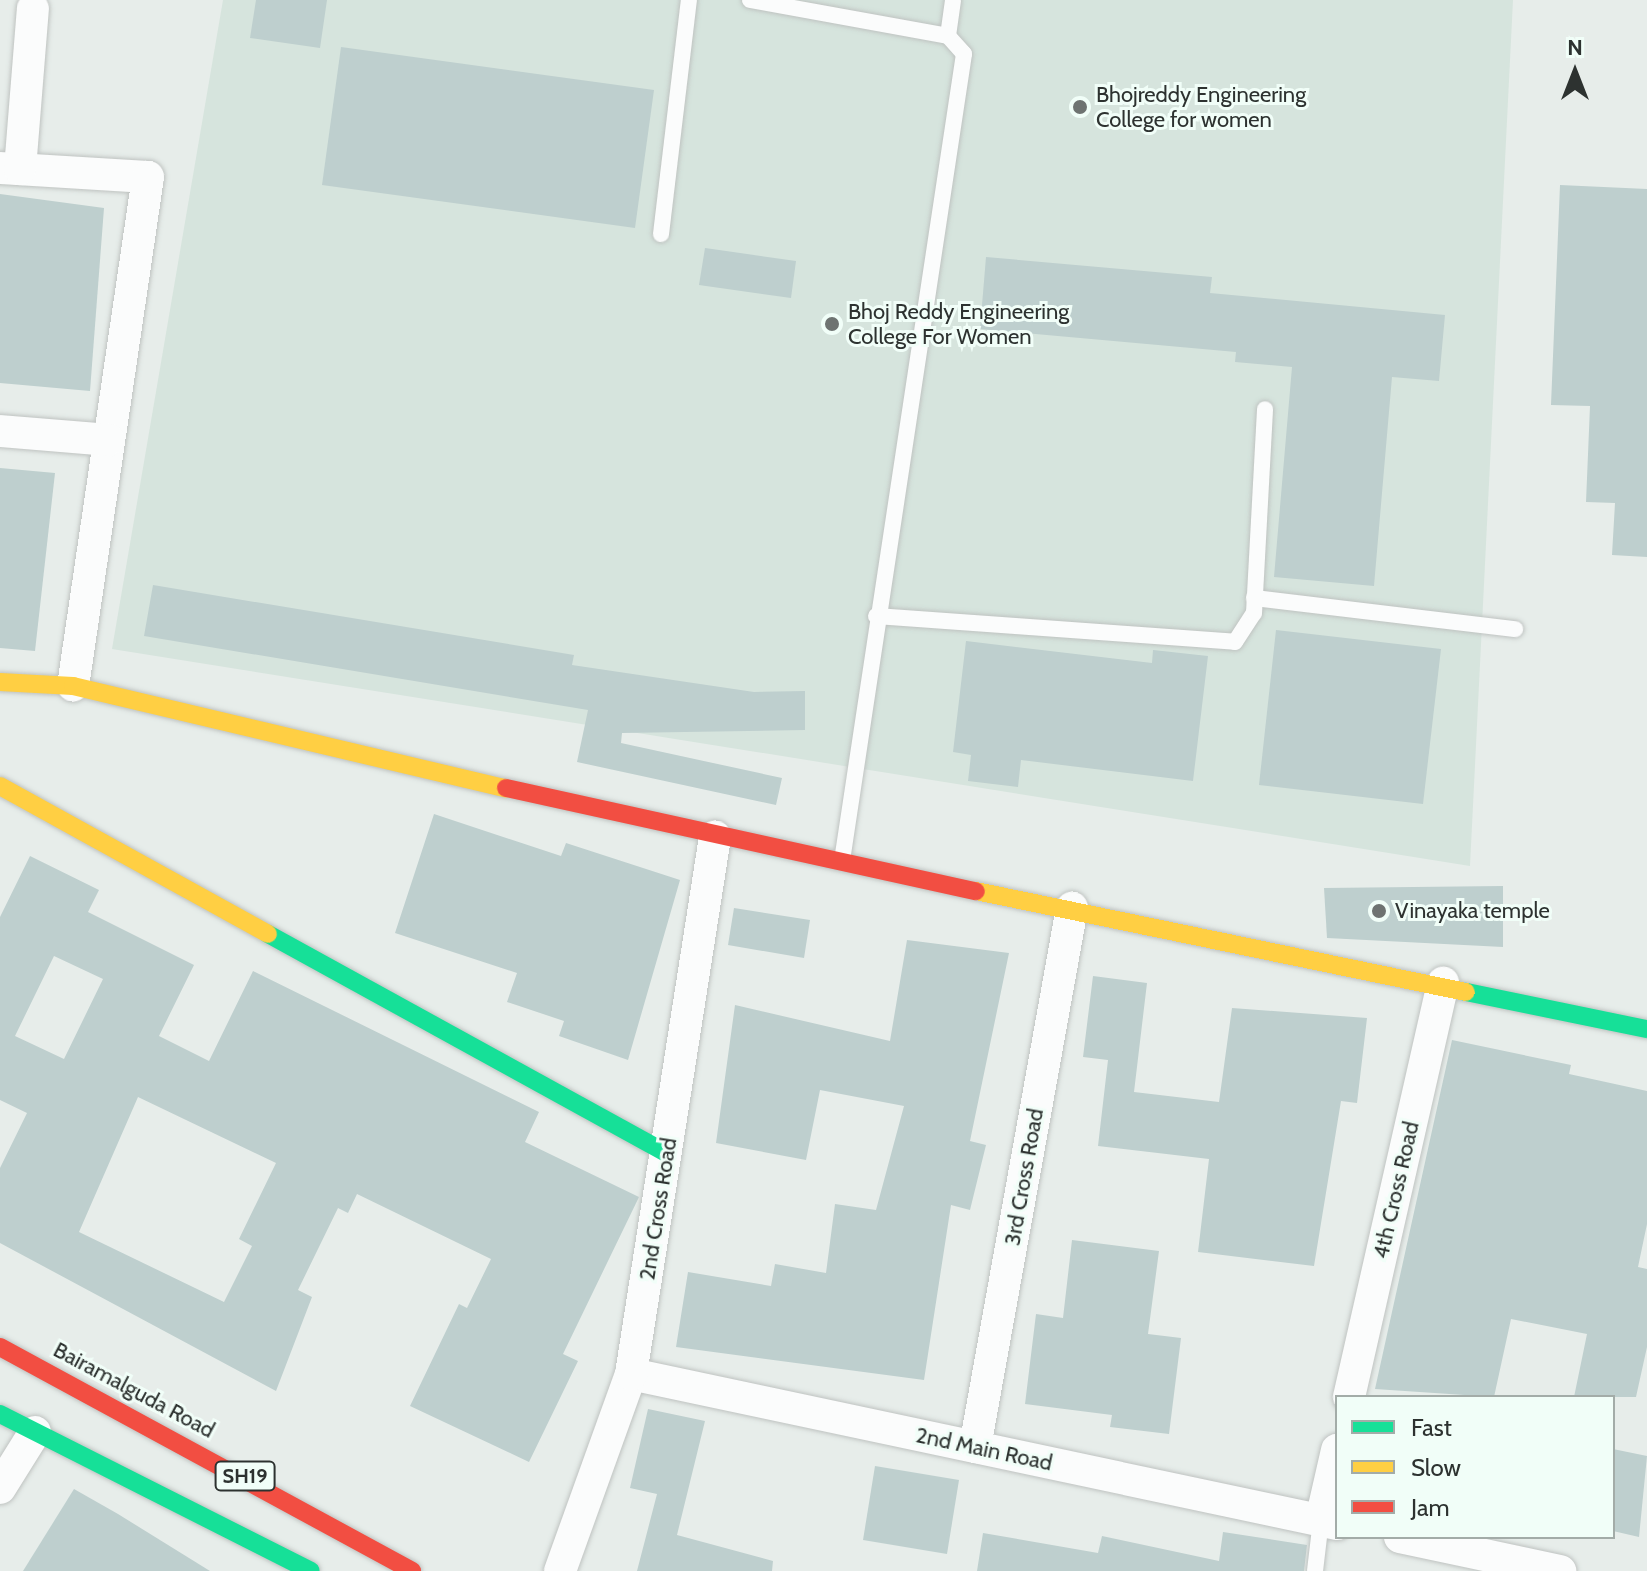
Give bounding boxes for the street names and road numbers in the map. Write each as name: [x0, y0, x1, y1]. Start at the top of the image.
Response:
street label: 3rd Cross Road: [999, 1106, 1049, 1248]
street label: 4th Cross Road: [1367, 1119, 1425, 1261]
street label: 2nd Cross Road: [634, 1136, 682, 1282]
street label: Bairamalguda Road: [49, 1336, 219, 1444]
street label: 2nd Main Road: [913, 1422, 1055, 1476]
road number: SH19: [213, 1460, 277, 1492]

